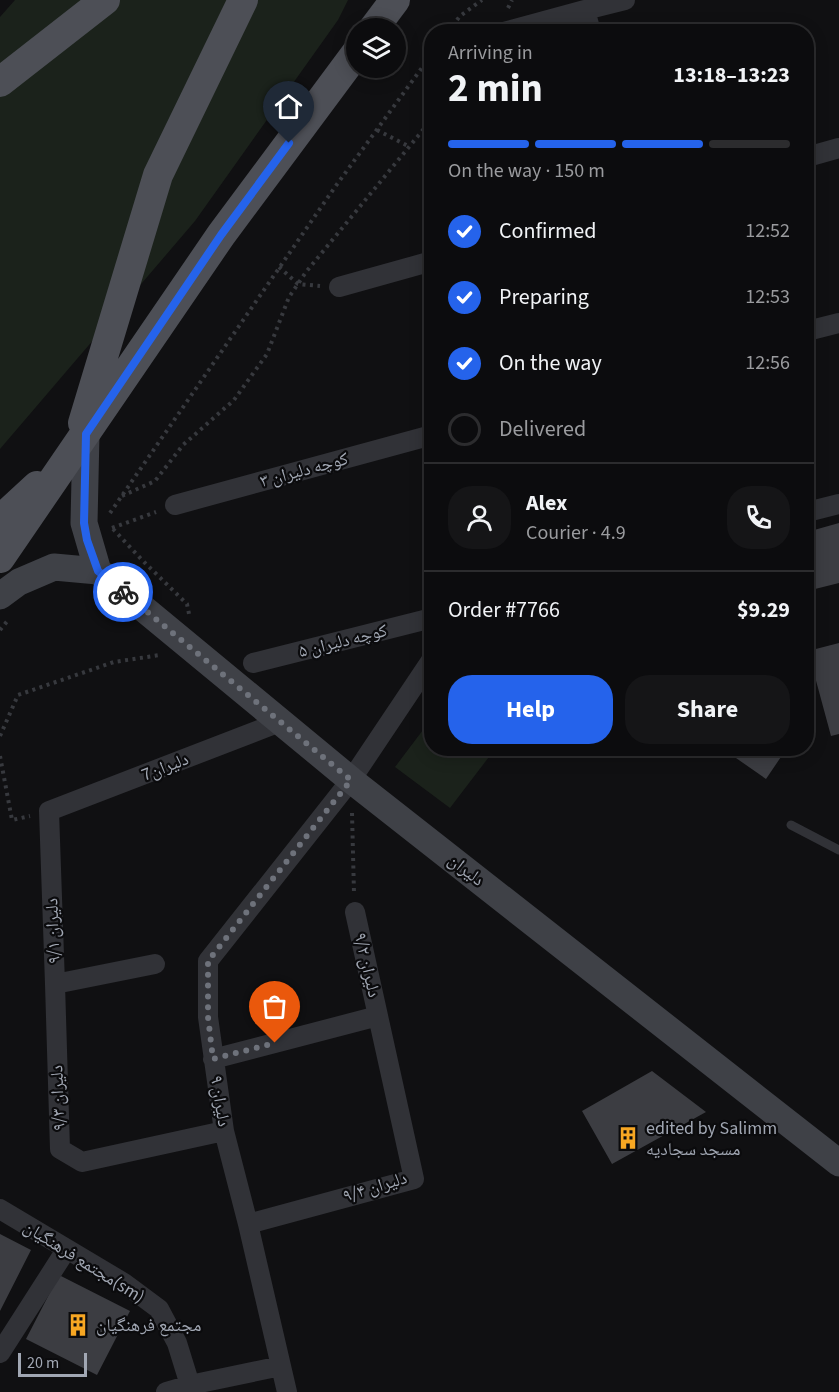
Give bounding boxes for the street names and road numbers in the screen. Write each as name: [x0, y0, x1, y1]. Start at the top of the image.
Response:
street label: کوچه دلیران ۳: [257, 446, 352, 494]
street label: کوچه دلیران ۵: [296, 618, 391, 664]
street label: دلیران7: [138, 747, 192, 787]
street label: دلیران: [443, 848, 489, 892]
street label: دلیران ۹/۱: [39, 898, 67, 964]
street label: دلیران ۹/۲: [347, 930, 387, 1000]
street label: دلیران ۹/۳: [44, 1065, 72, 1131]
street label: دلیران ۹: [204, 1074, 236, 1128]
street label: دلیران ۹/۴: [340, 1165, 410, 1209]
street label: مجتمع فرهنگیان(sm): [19, 1215, 149, 1309]

